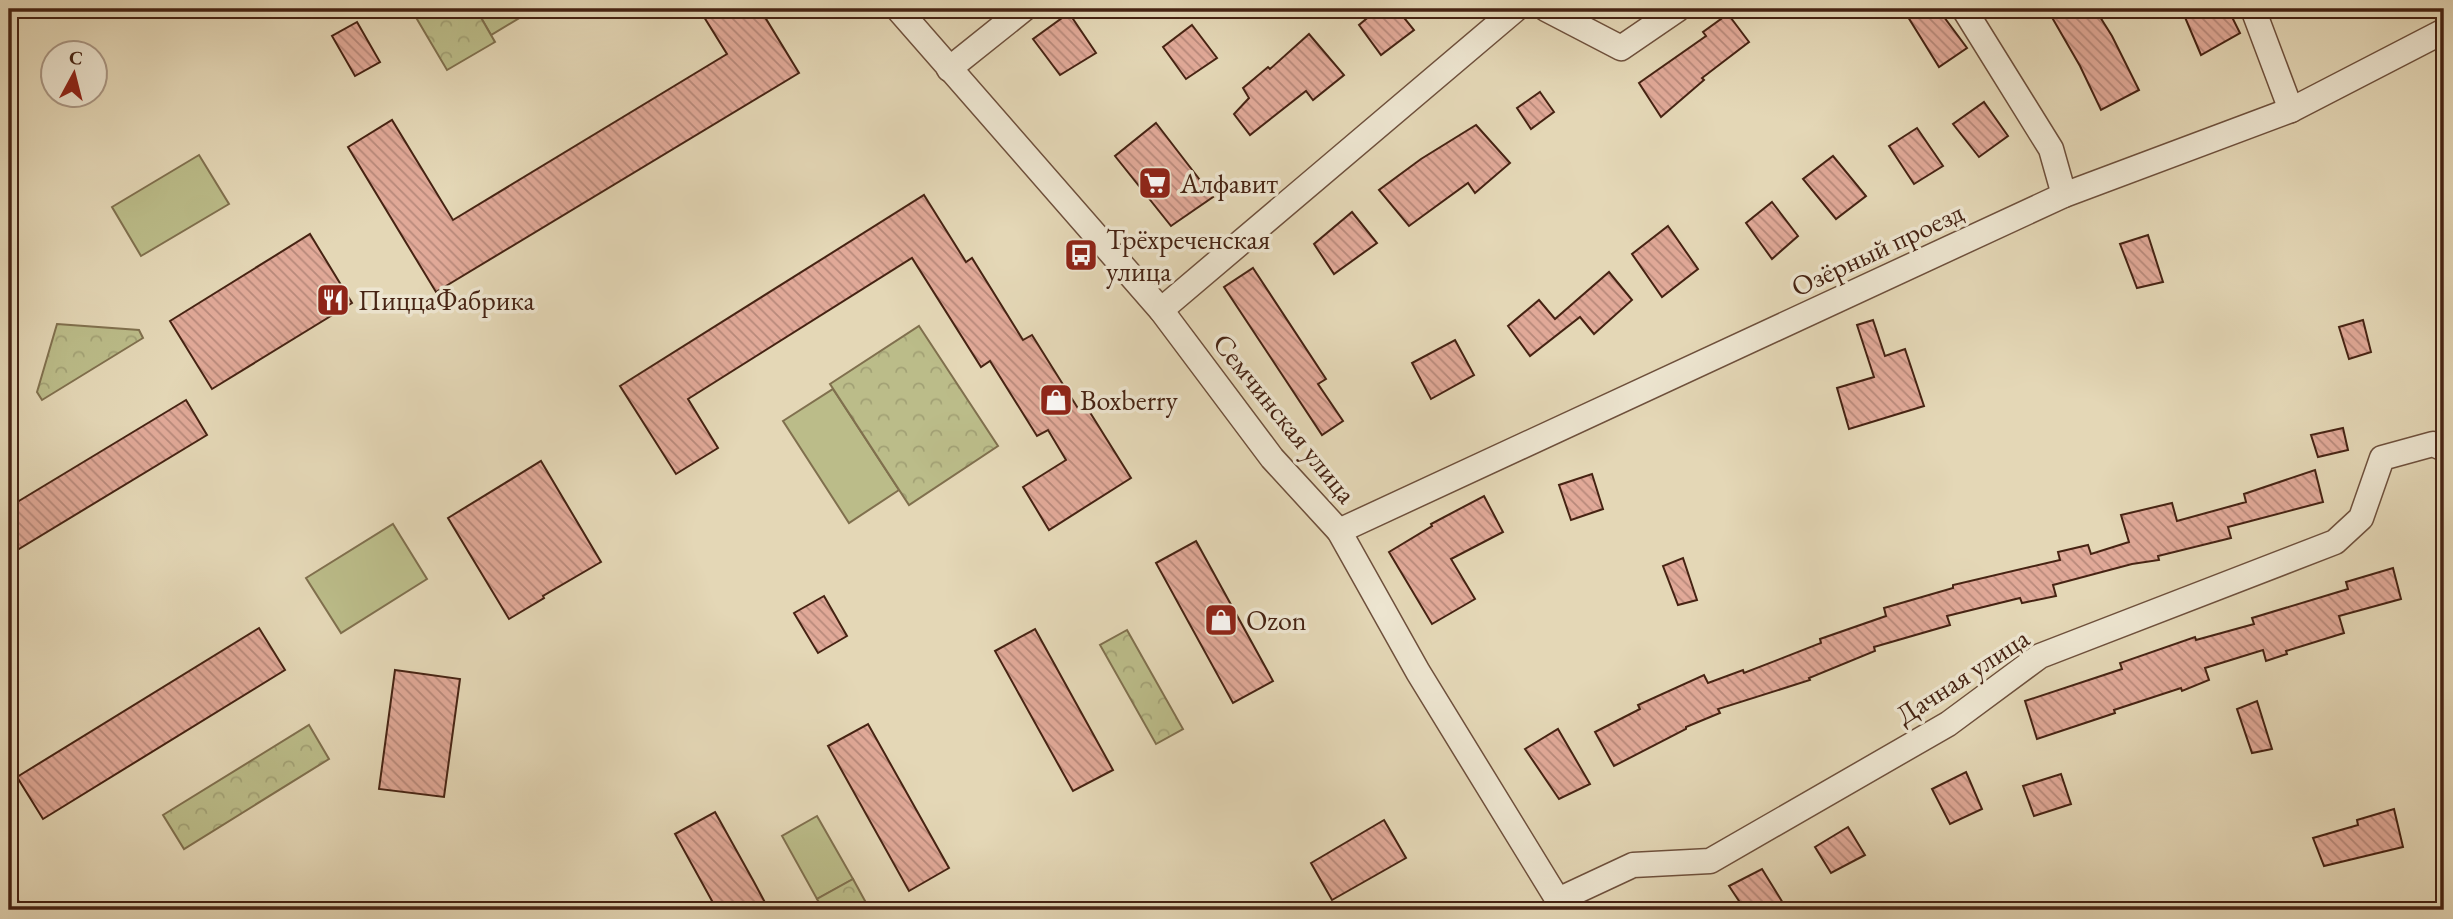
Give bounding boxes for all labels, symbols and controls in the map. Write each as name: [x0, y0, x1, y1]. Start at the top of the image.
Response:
north arrow: [38, 38, 108, 108]
text: С: [68, 44, 84, 71]
supermarket icon: Алфавит: [1136, 164, 1174, 202]
place label: Алфавит: [1179, 165, 1278, 201]
street label: Озёрный проезд: [1785, 193, 1969, 305]
place label: Трёхреченская улица: [1106, 221, 1270, 289]
bus stop icon: Трёхреченская улица: [1062, 236, 1100, 274]
restaurant icon: ПиццаФабрика: [314, 281, 352, 319]
place label: ПиццаФабрика: [358, 282, 536, 318]
street label: Семчинская улица: [1205, 326, 1365, 511]
shop icon: Boxberry: [1037, 381, 1075, 419]
place label: Boxberry: [1080, 382, 1178, 418]
shop icon: Ozon: [1202, 601, 1240, 639]
place label: Ozon: [1246, 602, 1307, 638]
street label: Дачная улица: [1888, 619, 2036, 733]

